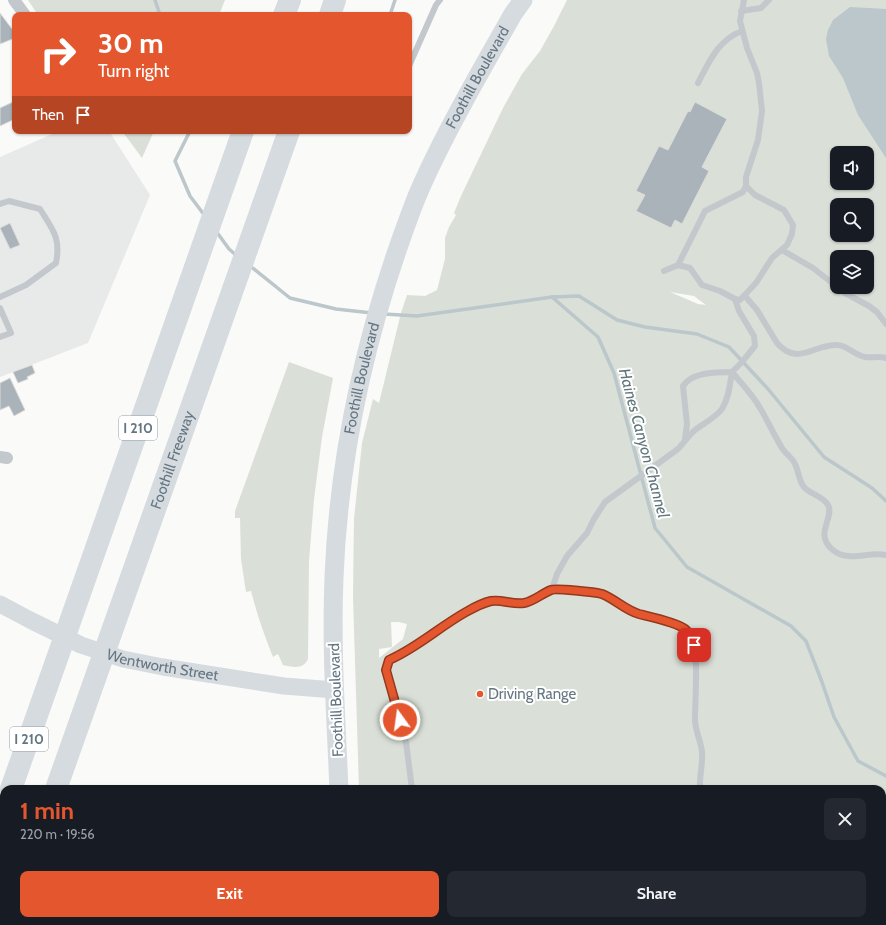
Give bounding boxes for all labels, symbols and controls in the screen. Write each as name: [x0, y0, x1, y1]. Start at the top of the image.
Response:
street label: Foothill Boulevard: [442, 23, 513, 132]
text: 30 m: [98, 26, 164, 60]
icon: right: [32, 28, 84, 80]
text: Turn right: [98, 60, 169, 82]
icon: arrive: [72, 104, 94, 126]
text: Then: [32, 106, 64, 124]
map controls: [830, 146, 874, 294]
button: sound: [830, 146, 874, 190]
button: search: [830, 198, 874, 242]
button: layers: [830, 250, 874, 294]
street label: Foothill Boulevard: [341, 321, 383, 436]
water label: Haines Canyon Channel: [615, 366, 673, 520]
street label: Foothill Freeway: [147, 408, 198, 512]
road number: I 210: [119, 416, 157, 440]
pin: [677, 628, 711, 662]
icon: arrive: [683, 634, 705, 656]
street label: Foothill Boulevard: [325, 643, 347, 757]
street label: Wentworth Street: [104, 645, 220, 685]
place label: Driving Range: [488, 685, 577, 703]
marker: Driving Range: [475, 689, 485, 699]
position arrow: [379, 699, 421, 741]
road number: I 210: [10, 727, 48, 751]
text: 1 min: [20, 796, 74, 825]
button: close: [824, 798, 866, 840]
text: 220 m · 19:56: [20, 826, 95, 842]
button: Exit: [20, 871, 439, 917]
button: Share: [447, 871, 866, 917]

